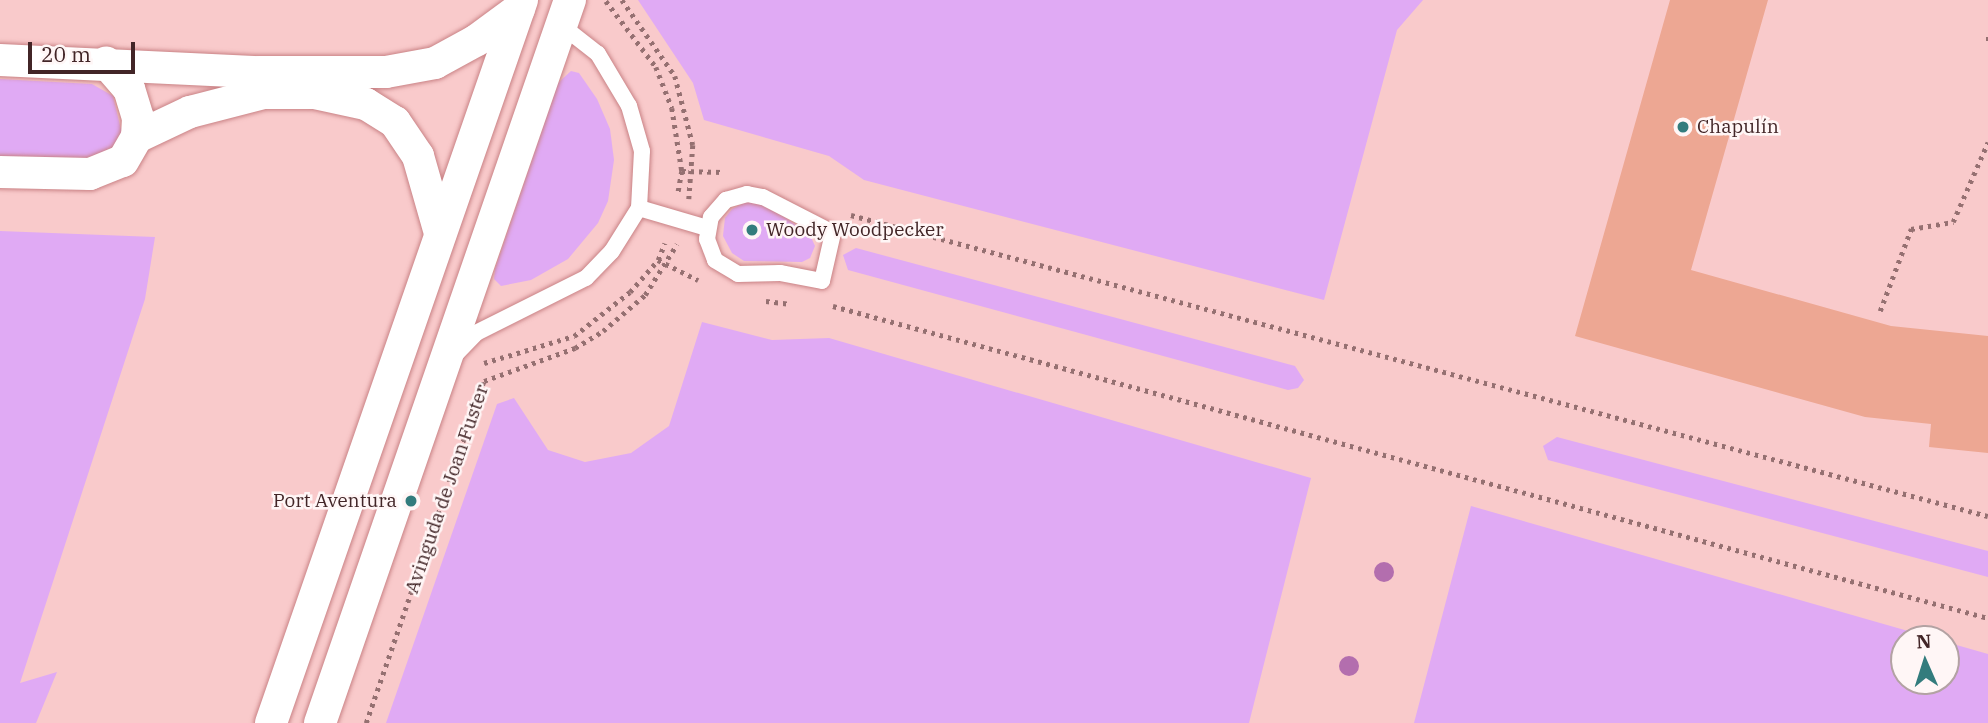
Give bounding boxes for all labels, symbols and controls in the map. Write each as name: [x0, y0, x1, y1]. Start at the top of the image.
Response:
scale bar: [32, 28, 138, 72]
text: 20 m: [41, 40, 91, 68]
place label: Chapulín: [1697, 116, 1779, 138]
marker: Chapulín: [1675, 119, 1691, 135]
place label: Woody Woodpecker: [766, 219, 944, 241]
marker: Woody Woodpecker: [744, 222, 760, 238]
street label: Avinguda de Joan Fuster: [401, 382, 493, 596]
place label: Port Aventura: [273, 490, 397, 512]
marker: Port Aventura: [403, 493, 419, 509]
north arrow: [1890, 625, 1960, 695]
text: N: [1916, 629, 1932, 653]

